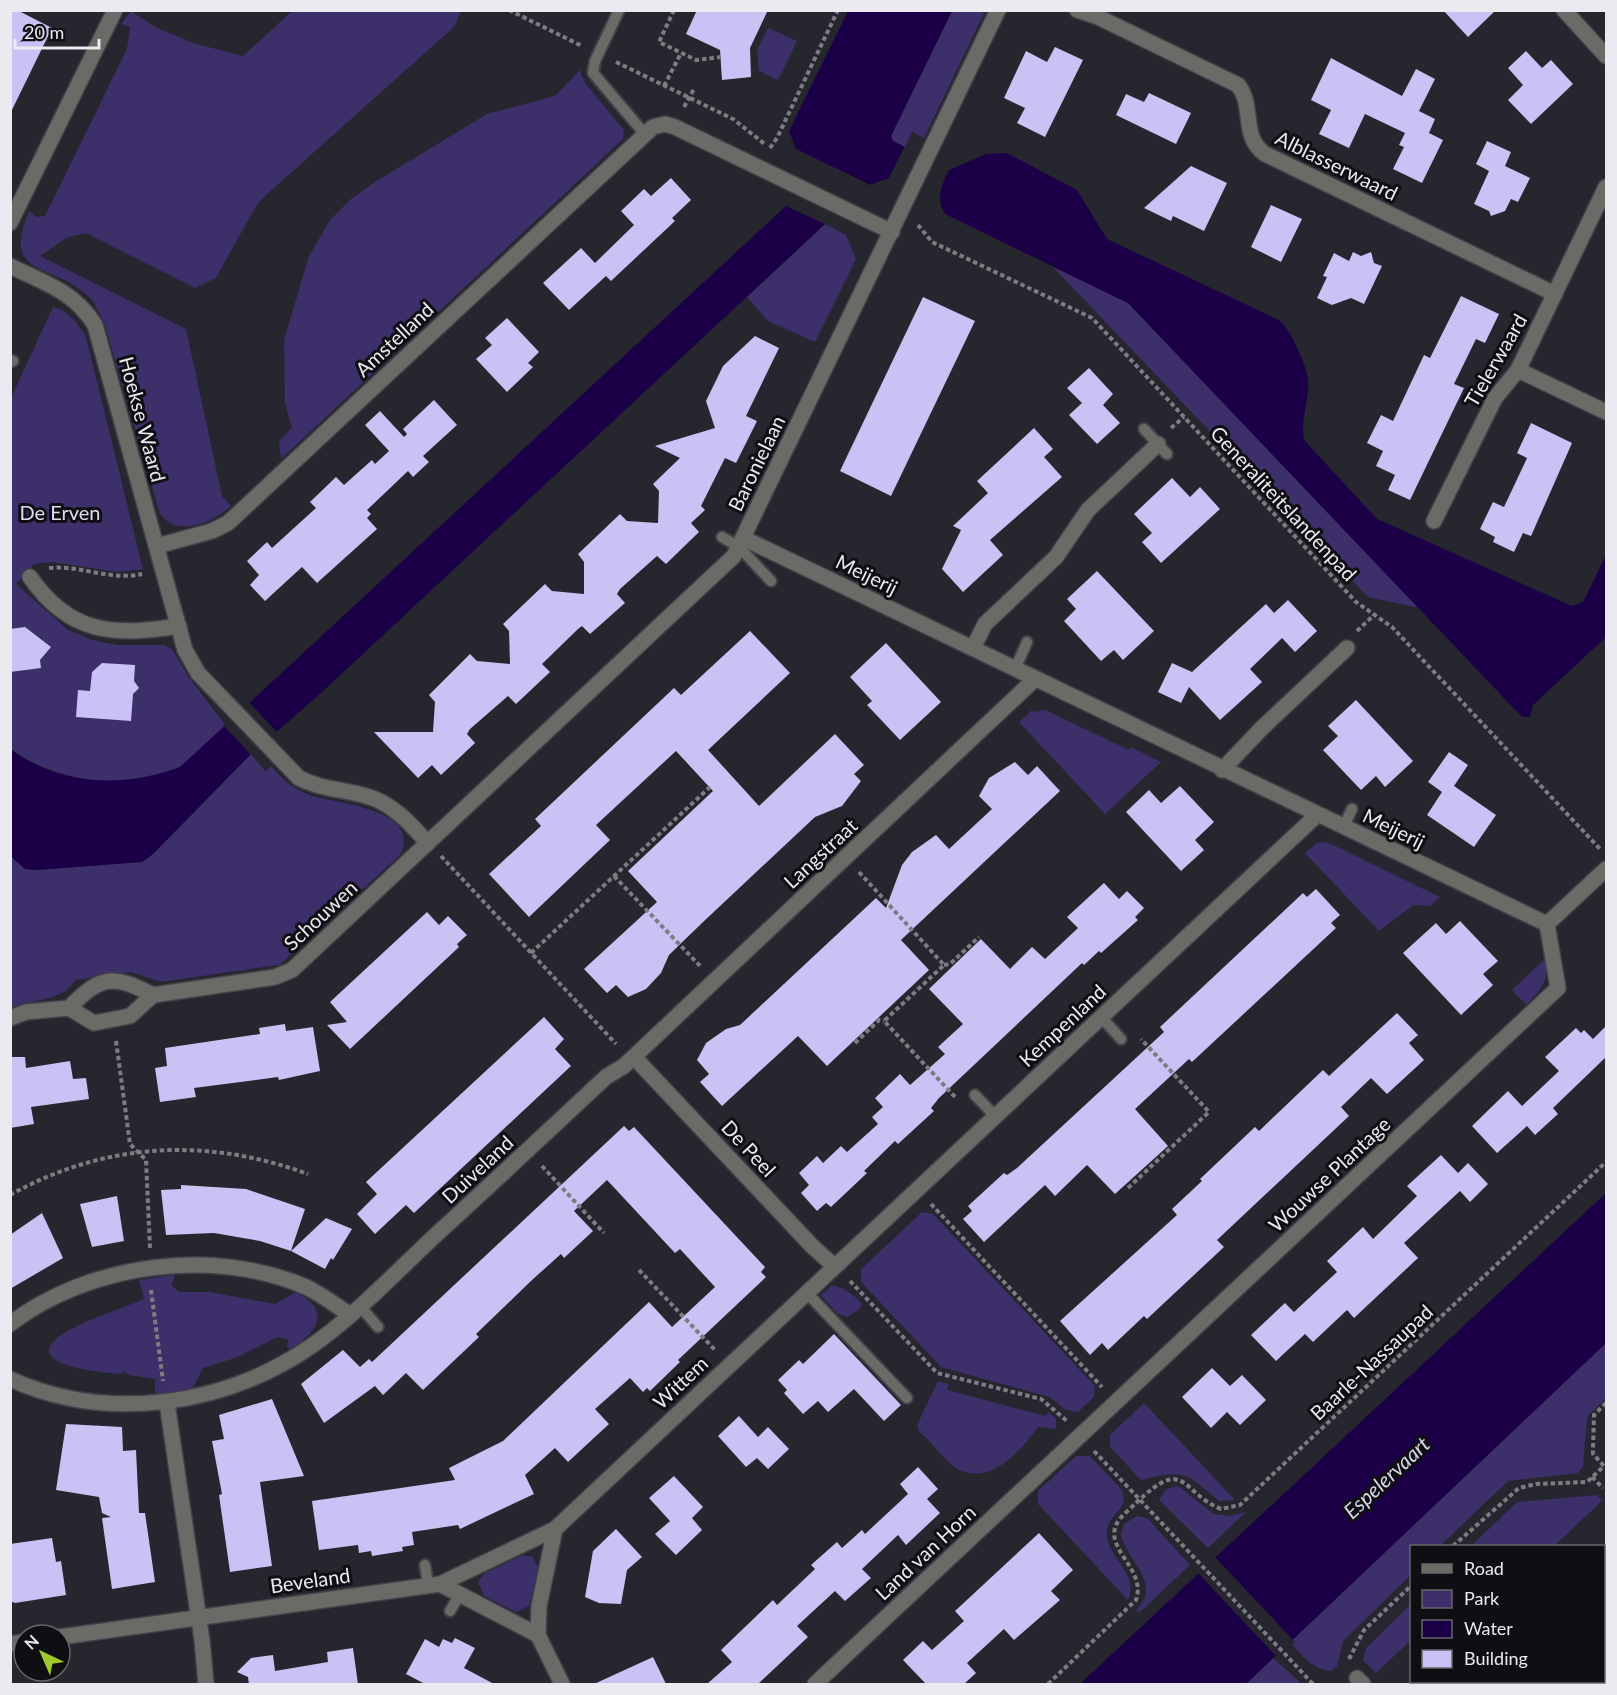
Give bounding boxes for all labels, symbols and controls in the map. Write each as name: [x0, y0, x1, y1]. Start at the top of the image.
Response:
scale bar: [15, 12, 99, 50]
text: 20 m: [24, 21, 64, 43]
street label: Alblasserwaard: [1272, 125, 1402, 205]
street label: Amstelland: [350, 297, 438, 381]
street label: Tielerwaard: [1459, 309, 1531, 411]
street label: Hoekse Waard: [115, 354, 171, 484]
street label: Baronielaan: [723, 411, 789, 515]
street label: Generaliteitslandenpad: [1206, 421, 1362, 585]
park label: De Erven: [19, 500, 101, 524]
street label: Meijerij: [832, 549, 902, 599]
street label: Meijerij: [1359, 803, 1429, 853]
street label: Langstraat: [778, 813, 862, 893]
street label: Schouwen: [278, 875, 362, 955]
street label: Kempenland: [1014, 979, 1110, 1071]
street label: Wouwse Plantage: [1263, 1111, 1395, 1237]
street label: De Peel: [717, 1115, 781, 1181]
street label: Duiveland: [436, 1130, 518, 1208]
street label: Baarle-Nassaupad: [1305, 1299, 1437, 1425]
street label: Wittem: [648, 1351, 712, 1413]
water label: Espelervaart: [1338, 1431, 1435, 1523]
street label: Land van Horn: [870, 1499, 980, 1605]
legend: [1410, 1545, 1605, 1683]
text: Road: [1464, 1557, 1504, 1579]
street label: Beveland: [268, 1562, 352, 1598]
text: Park: [1464, 1587, 1500, 1609]
text: Water: [1464, 1617, 1513, 1639]
north arrow: [12, 1623, 72, 1683]
text: N: [20, 1631, 42, 1653]
text: Building: [1464, 1647, 1528, 1669]

